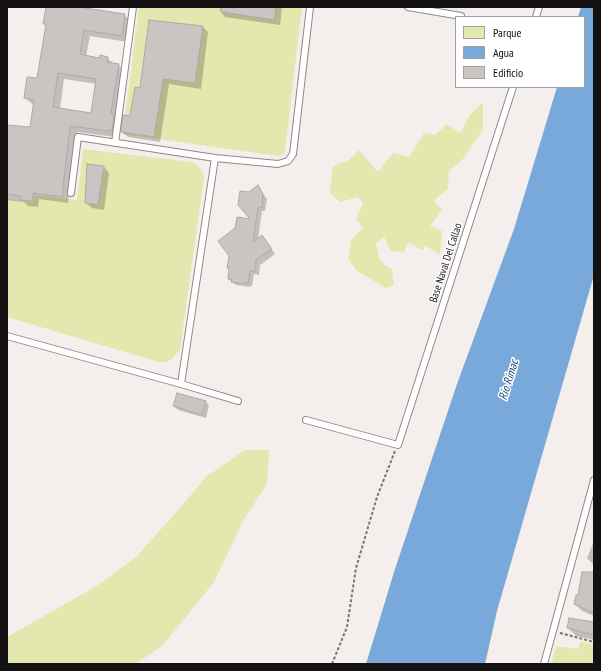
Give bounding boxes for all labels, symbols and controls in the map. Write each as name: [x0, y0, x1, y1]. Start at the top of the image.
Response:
legend: [455, 16, 585, 88]
text: Parque: [493, 25, 522, 40]
text: Agua: [493, 45, 514, 60]
text: Edificio: [493, 65, 523, 80]
street label: Base Naval Del Callao: [427, 222, 465, 304]
water label: Río Rímac: [496, 358, 522, 402]

